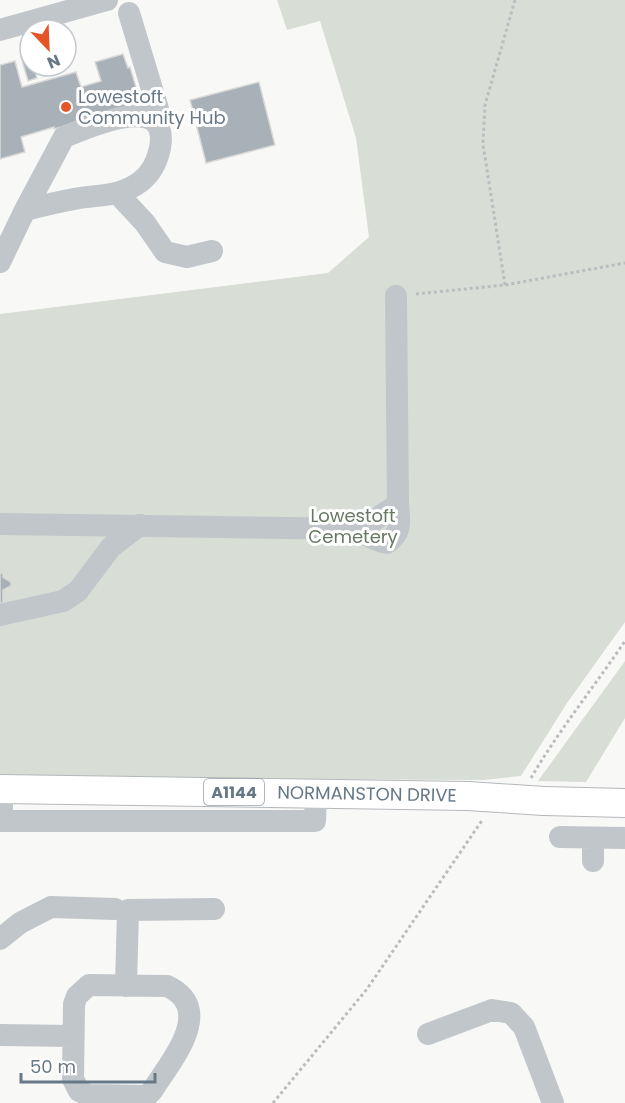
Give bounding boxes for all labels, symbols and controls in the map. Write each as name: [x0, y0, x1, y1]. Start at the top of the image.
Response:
north arrow: [18, 18, 78, 78]
text: N: [44, 48, 64, 74]
place label: Lowestoft Community Hub: [78, 84, 226, 130]
marker: Lowestoft Community Hub: [59, 100, 73, 114]
park label: Lowestoft Cemetery: [308, 503, 398, 549]
road number: A1144: [204, 779, 264, 805]
street label: NORMANSTON DRIVE: [277, 779, 457, 808]
scale bar: [21, 1046, 154, 1084]
text: 50 m: [30, 1054, 76, 1079]

